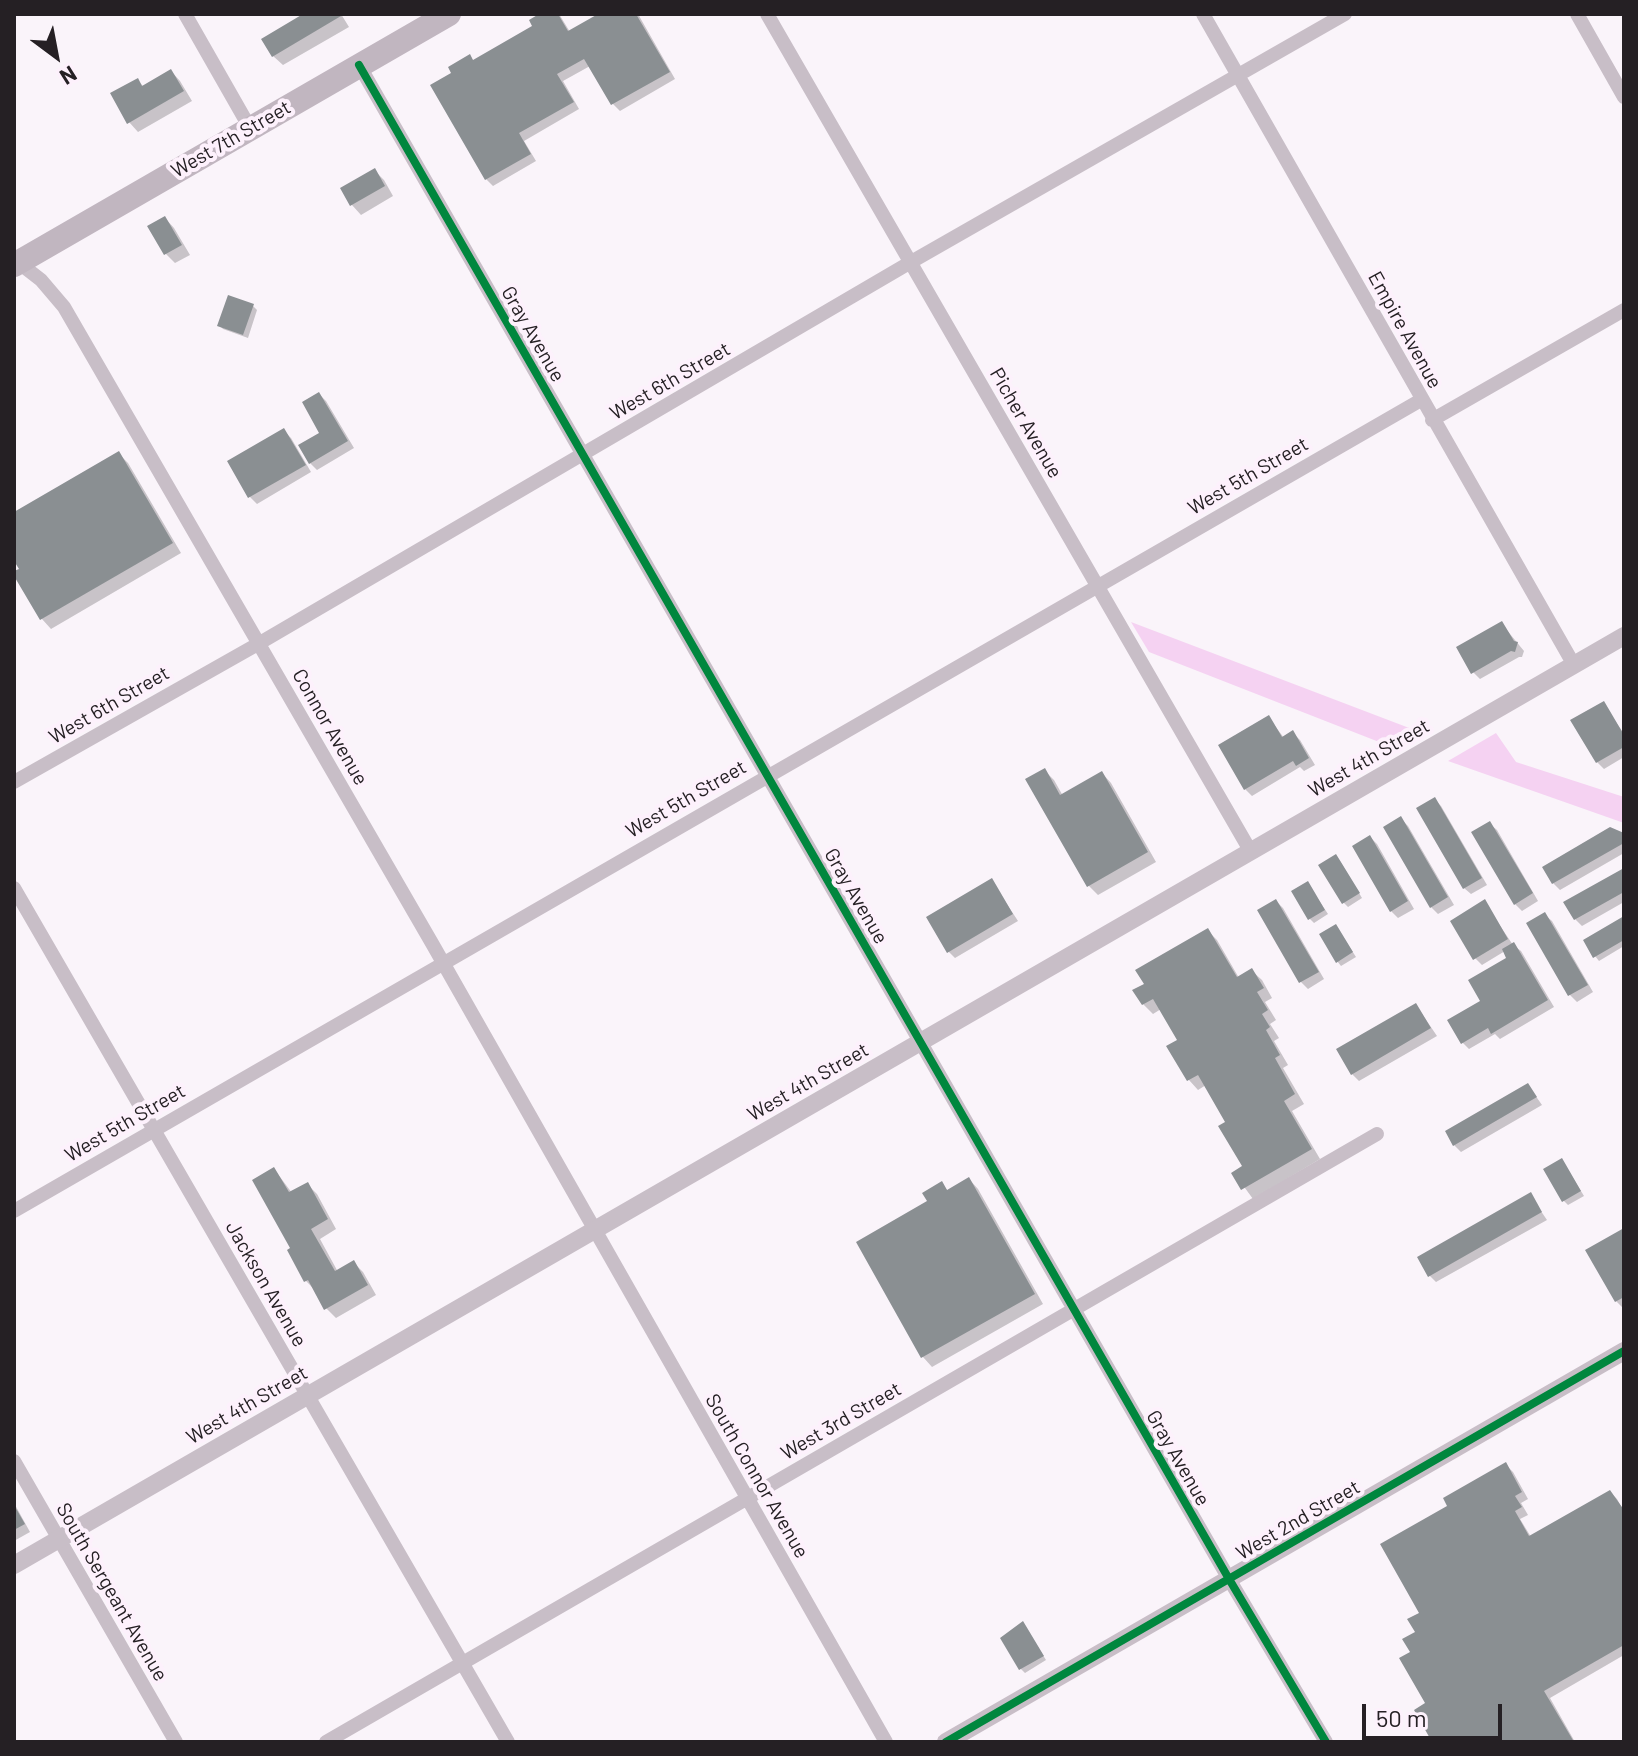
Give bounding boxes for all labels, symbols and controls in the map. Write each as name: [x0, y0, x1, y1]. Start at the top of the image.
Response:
north arrow: [16, 16, 96, 96]
text: N: [56, 61, 82, 91]
street label: West 7th Street: [167, 95, 295, 183]
street label: Empire Avenue: [1363, 267, 1447, 393]
street label: Gray Avenue: [496, 282, 570, 386]
street label: West 6th Street: [606, 337, 734, 425]
street label: Picher Avenue: [985, 364, 1067, 482]
street label: West 5th Street: [1184, 432, 1312, 520]
street label: West 6th Street: [45, 661, 173, 749]
street label: Connor Avenue: [287, 665, 373, 789]
street label: West 4th Street: [1304, 714, 1434, 802]
street label: West 5th Street: [622, 755, 750, 843]
street label: Gray Avenue: [819, 844, 893, 948]
street label: West 4th Street: [743, 1038, 873, 1126]
street label: West 5th Street: [61, 1079, 189, 1167]
street label: Jackson Avenue: [220, 1217, 312, 1351]
street label: West 4th Street: [182, 1361, 312, 1449]
street label: West 3rd Street: [777, 1377, 905, 1465]
street label: South Connor Avenue: [700, 1390, 814, 1562]
street label: Gray Avenue: [1141, 1406, 1215, 1510]
street label: West 2nd Street: [1232, 1475, 1364, 1565]
street label: South Sergeant Avenue: [51, 1499, 173, 1685]
scale bar: [1366, 1688, 1506, 1738]
text: 50 m: [1376, 1703, 1427, 1732]

